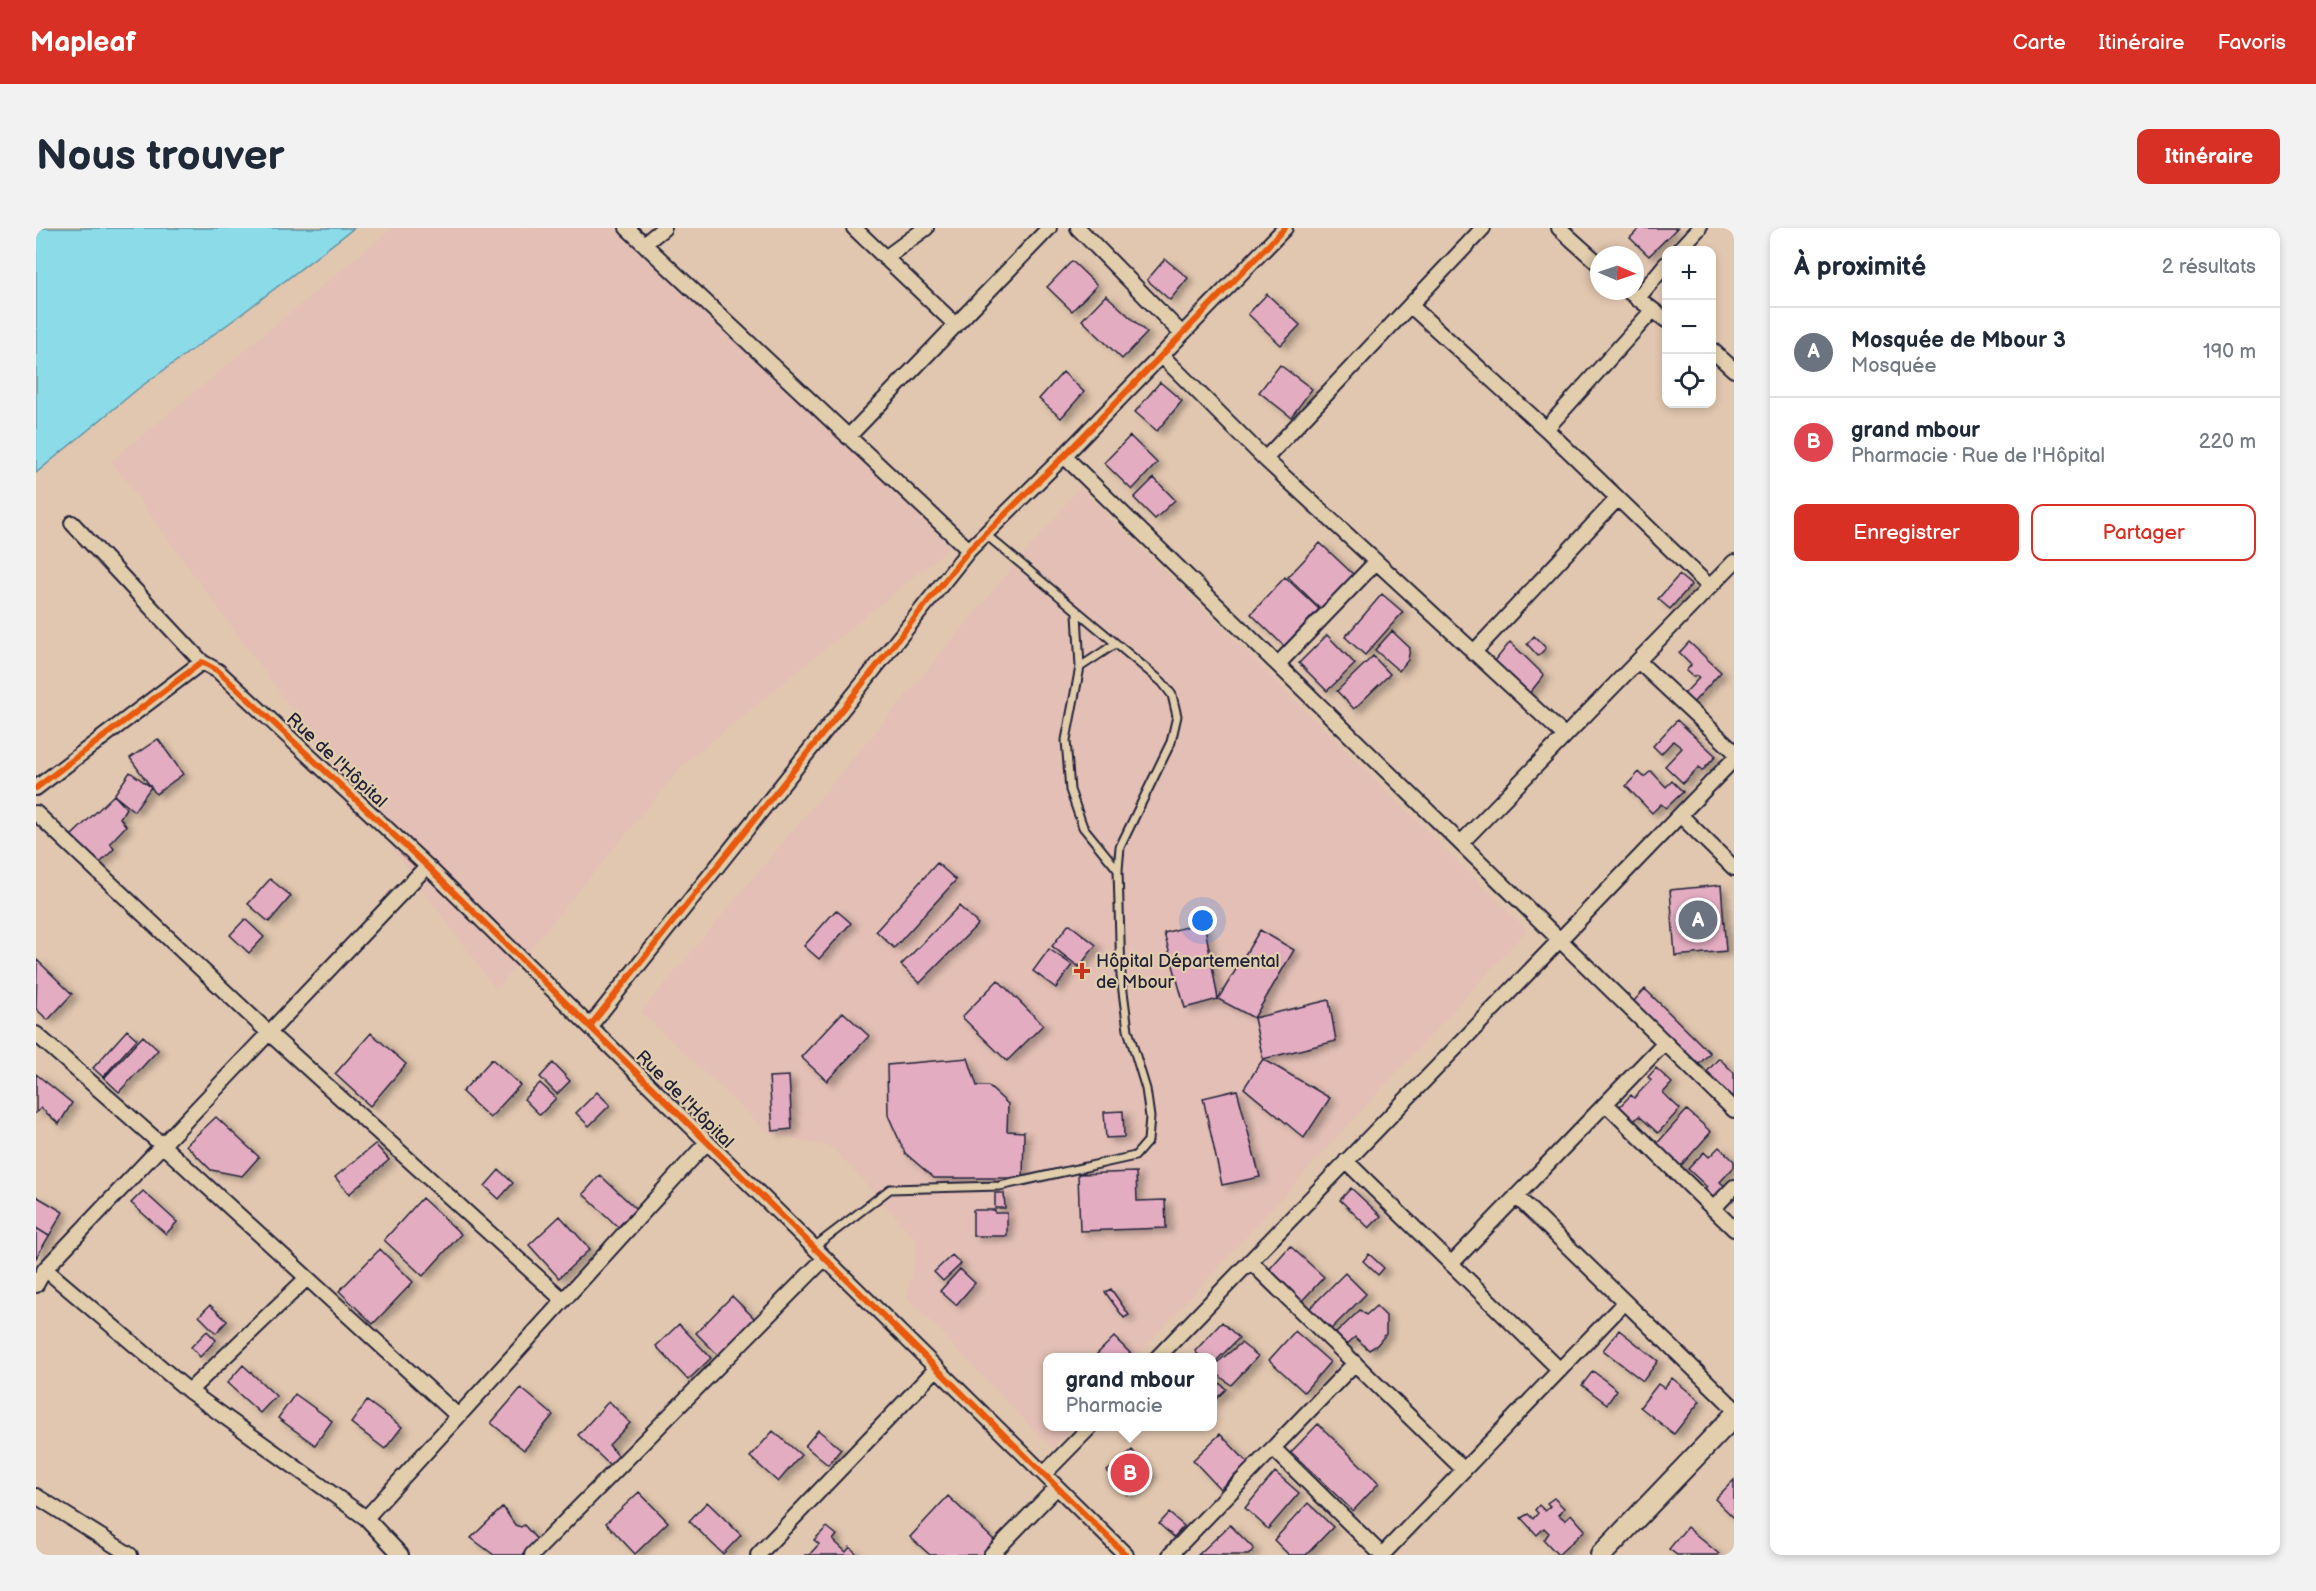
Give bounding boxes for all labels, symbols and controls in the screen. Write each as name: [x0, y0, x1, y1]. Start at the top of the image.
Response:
text: Mapleaf: [30, 26, 136, 59]
text: Carte: [2013, 30, 2066, 55]
text: Itinéraire: [2099, 30, 2185, 55]
text: Favoris: [2218, 30, 2286, 55]
button: Itinéraire: [2137, 129, 2280, 184]
text: Nous trouver: [36, 131, 284, 182]
north arrow: [1590, 246, 1644, 300]
map controls: [1662, 246, 1716, 408]
button: +: [1662, 246, 1716, 300]
text: À proximité: [1794, 252, 1926, 283]
text: 2 résultats: [2162, 255, 2256, 279]
button: −: [1662, 300, 1716, 354]
text: Mosquée de Mbour 3: [1851, 327, 2066, 354]
text: A: [1807, 340, 1820, 364]
text: 190 m: [2203, 340, 2256, 364]
button: locate: [1662, 354, 1716, 408]
text: Mosquée: [1851, 354, 1936, 378]
text: grand mbour: [1851, 417, 1980, 444]
text: B: [1806, 430, 1821, 454]
text: 220 m: [2199, 430, 2256, 454]
text: Pharmacie · Rue de l'Hôpital: [1851, 444, 2105, 468]
button: Enregistrer: [1794, 504, 2019, 561]
button: Partager: [2031, 504, 2256, 561]
street label: Rue de l'Hôpital: [282, 709, 391, 812]
pin: A: [1678, 898, 1718, 942]
your location: [1188, 906, 1217, 935]
place label: Hôpital Départemental de Mbour: [1096, 951, 1280, 993]
marker: Hôpital Départemental de Mbour: [1073, 962, 1091, 980]
street label: Rue de l'Hôpital: [631, 1046, 738, 1153]
popup: [1043, 1353, 1217, 1431]
text: grand mbour: [1065, 1367, 1195, 1394]
text: Pharmacie: [1065, 1394, 1163, 1418]
pin: B: [1110, 1450, 1150, 1496]

